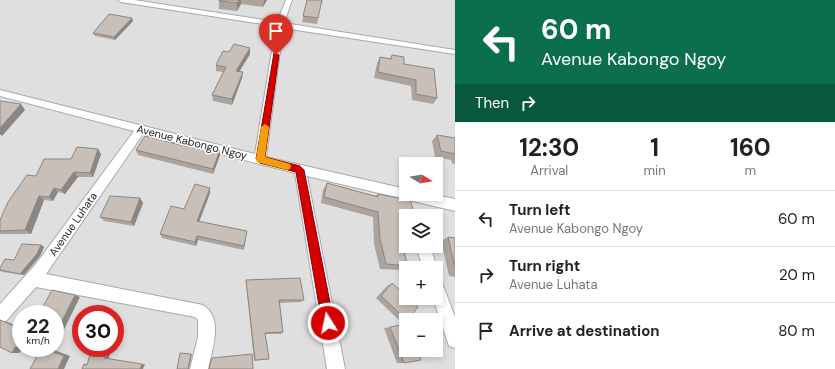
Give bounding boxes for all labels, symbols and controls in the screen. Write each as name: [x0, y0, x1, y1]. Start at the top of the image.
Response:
text: 60 m: [541, 11, 611, 48]
pin: [259, 14, 293, 55]
icon: left: [475, 16, 527, 68]
icon: arrive: [265, 20, 287, 42]
text: Avenue Kabongo Ngoy: [541, 47, 726, 71]
icon: right: [517, 92, 539, 114]
text: Then: [475, 93, 509, 113]
street label: Avenue Kabongo Ngoy: [135, 122, 249, 162]
text: 12:30: [519, 132, 579, 163]
text: 1: [650, 132, 659, 163]
text: 160: [730, 132, 771, 163]
north arrow: [399, 157, 443, 201]
map controls: [399, 157, 443, 357]
text: Arrival: [530, 162, 568, 179]
text: min: [644, 162, 666, 179]
text: m: [745, 162, 756, 179]
street label: Avenue Luhata: [46, 189, 100, 259]
text: Turn left: [509, 200, 570, 220]
icon: left: [475, 208, 497, 230]
button: layers: [399, 209, 443, 253]
text: 60 m: [778, 209, 815, 229]
text: Avenue Kabongo Ngoy: [509, 220, 643, 237]
text: Turn right: [509, 256, 580, 276]
button: +: [399, 261, 443, 305]
icon: right: [475, 264, 497, 286]
text: 20 m: [779, 265, 815, 285]
text: Avenue Luhata: [509, 276, 597, 293]
position arrow: [307, 302, 349, 344]
speed limit sign: 30: [72, 305, 124, 357]
text: 22: [26, 313, 50, 339]
button: −: [399, 313, 443, 357]
icon: arrive: [475, 320, 497, 342]
text: Arrive at destination: [509, 321, 660, 341]
text: 80 m: [778, 321, 815, 341]
text: km/h: [26, 334, 50, 347]

